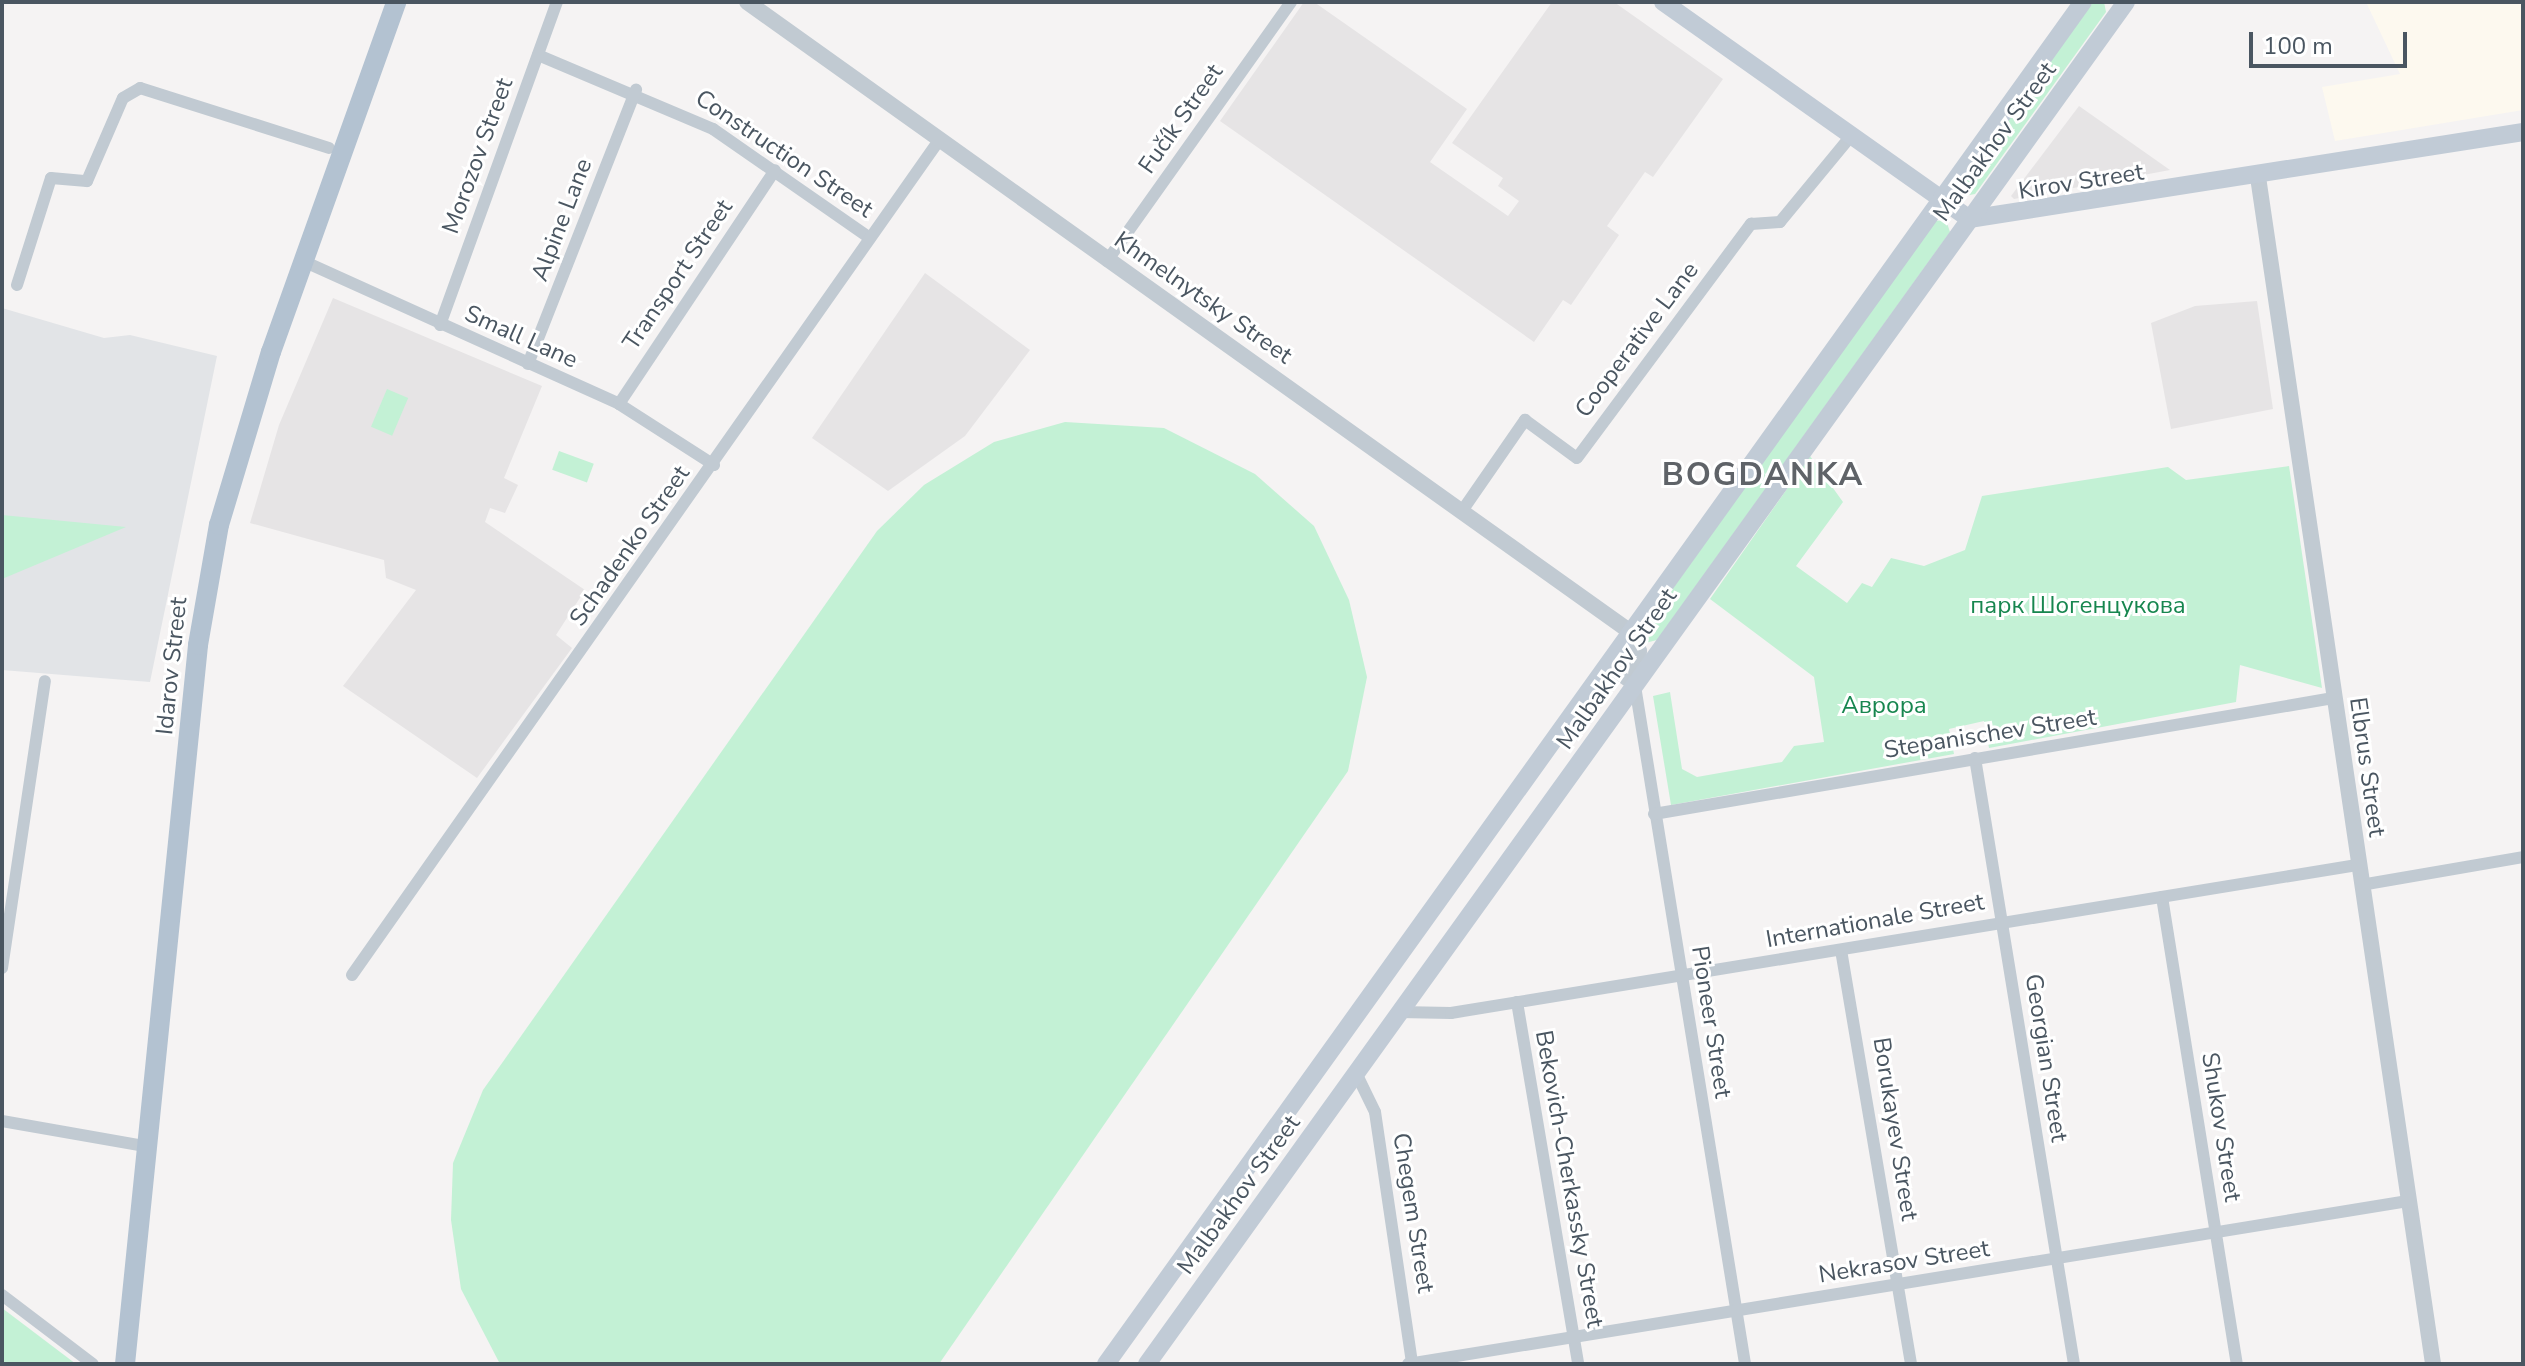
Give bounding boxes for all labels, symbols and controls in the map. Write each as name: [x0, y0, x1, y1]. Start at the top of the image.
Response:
scale bar: [2253, 16, 2411, 66]
text: 100 m: [2263, 30, 2333, 62]
street label: Malbakhov Street: [1928, 57, 2062, 227]
street label: Fučík Street: [1133, 59, 1229, 179]
street label: Morozov Street: [437, 74, 519, 238]
street label: Construction Street: [690, 84, 878, 224]
street label: Alpine Lane: [525, 155, 599, 285]
street label: Kirov Street: [2016, 158, 2146, 206]
street label: Transport Street: [617, 194, 739, 356]
street label: Khmelnytsky Street: [1108, 226, 1298, 370]
street label: Cooperative Lane: [1569, 257, 1705, 423]
street label: Small Lane: [460, 299, 582, 375]
district label: BOGDANKA: [1662, 456, 1864, 494]
street label: Schadenko Street: [564, 460, 696, 632]
street label: Malbakhov Street: [1551, 583, 1683, 755]
park label: парк Шогенцукова: [1970, 592, 2186, 620]
street label: Idarov Street: [150, 596, 194, 736]
park label: Аврора: [1841, 692, 1927, 720]
street label: Elbrus Street: [2343, 696, 2391, 838]
street label: Stepanischev Street: [1882, 703, 2098, 765]
street label: Internationale Street: [1764, 888, 1986, 954]
street label: Pioneer Street: [1685, 944, 1737, 1100]
street label: Georgian Street: [2019, 972, 2073, 1144]
street label: Bekovich-Cherkassky Street: [1529, 1028, 1609, 1330]
street label: Borukayev Street: [1866, 1035, 1924, 1223]
street label: Shukov Street: [2195, 1050, 2247, 1204]
street label: Malbakhov Street: [1172, 1110, 1306, 1280]
street label: Chegem Street: [1386, 1131, 1440, 1295]
street label: Nekrasov Street: [1817, 1234, 1991, 1290]

